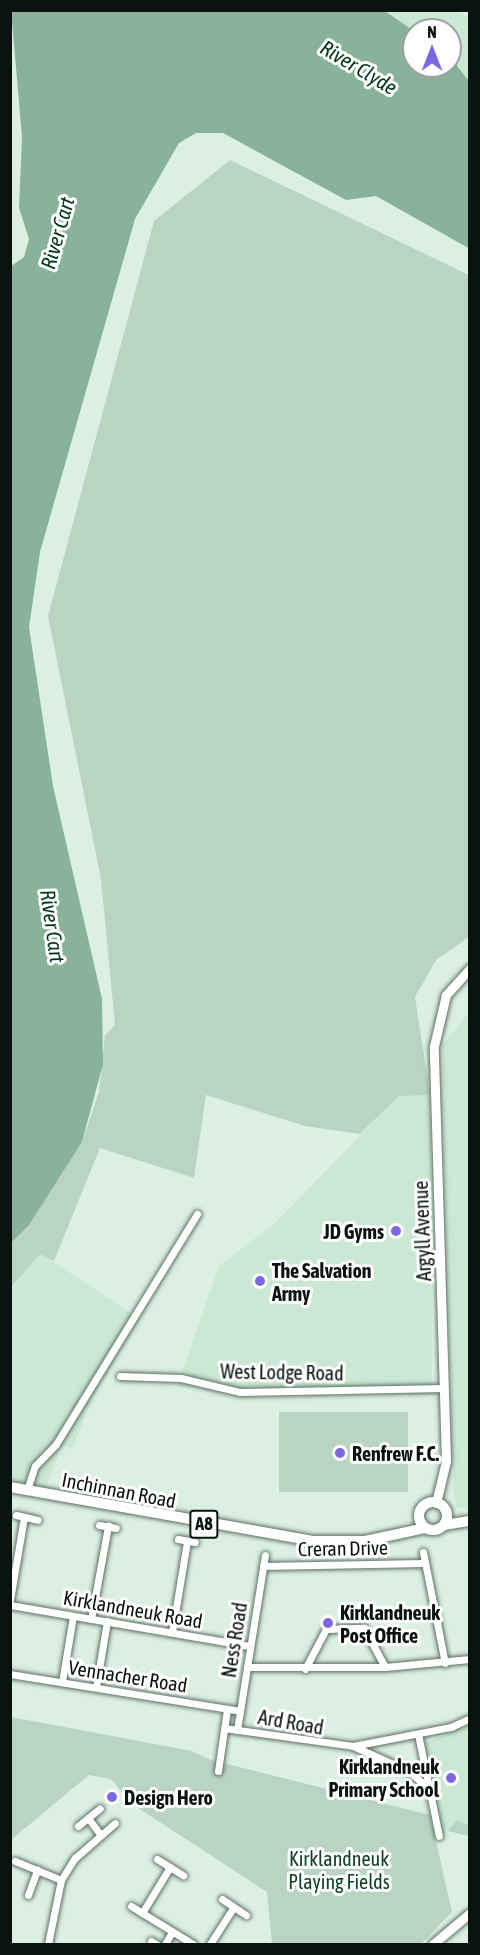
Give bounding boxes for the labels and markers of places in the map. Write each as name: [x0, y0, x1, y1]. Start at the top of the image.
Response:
place label: JD Gyms: [323, 1219, 384, 1243]
marker: JD Gyms: [389, 1224, 403, 1238]
place label: The Salvation Army: [272, 1258, 371, 1305]
marker: The Salvation Army: [253, 1274, 267, 1288]
place label: Renfrew F.C.: [352, 1441, 439, 1465]
marker: Renfrew F.C.: [333, 1446, 347, 1460]
place label: Kirklandneuk Post Office: [340, 1600, 440, 1647]
marker: Kirklandneuk Post Office: [321, 1616, 335, 1630]
place label: Kirklandneuk Primary School: [329, 1754, 439, 1801]
marker: Kirklandneuk Primary School: [444, 1771, 458, 1785]
place label: Design Hero: [124, 1785, 213, 1809]
marker: Design Hero: [105, 1790, 119, 1804]

